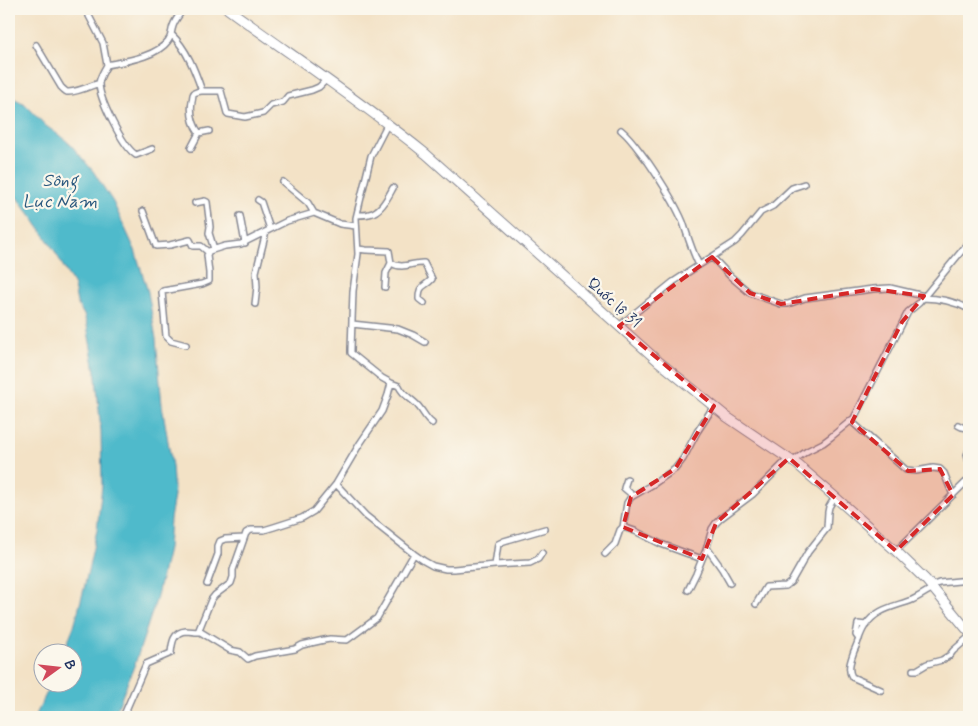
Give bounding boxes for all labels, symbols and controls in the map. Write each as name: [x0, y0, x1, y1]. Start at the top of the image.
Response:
water label: Sông Lục Nam: [22, 169, 98, 214]
street label: Quốc lộ 31: [582, 273, 646, 333]
north arrow: [32, 644, 82, 694]
text: B: [60, 658, 79, 672]

